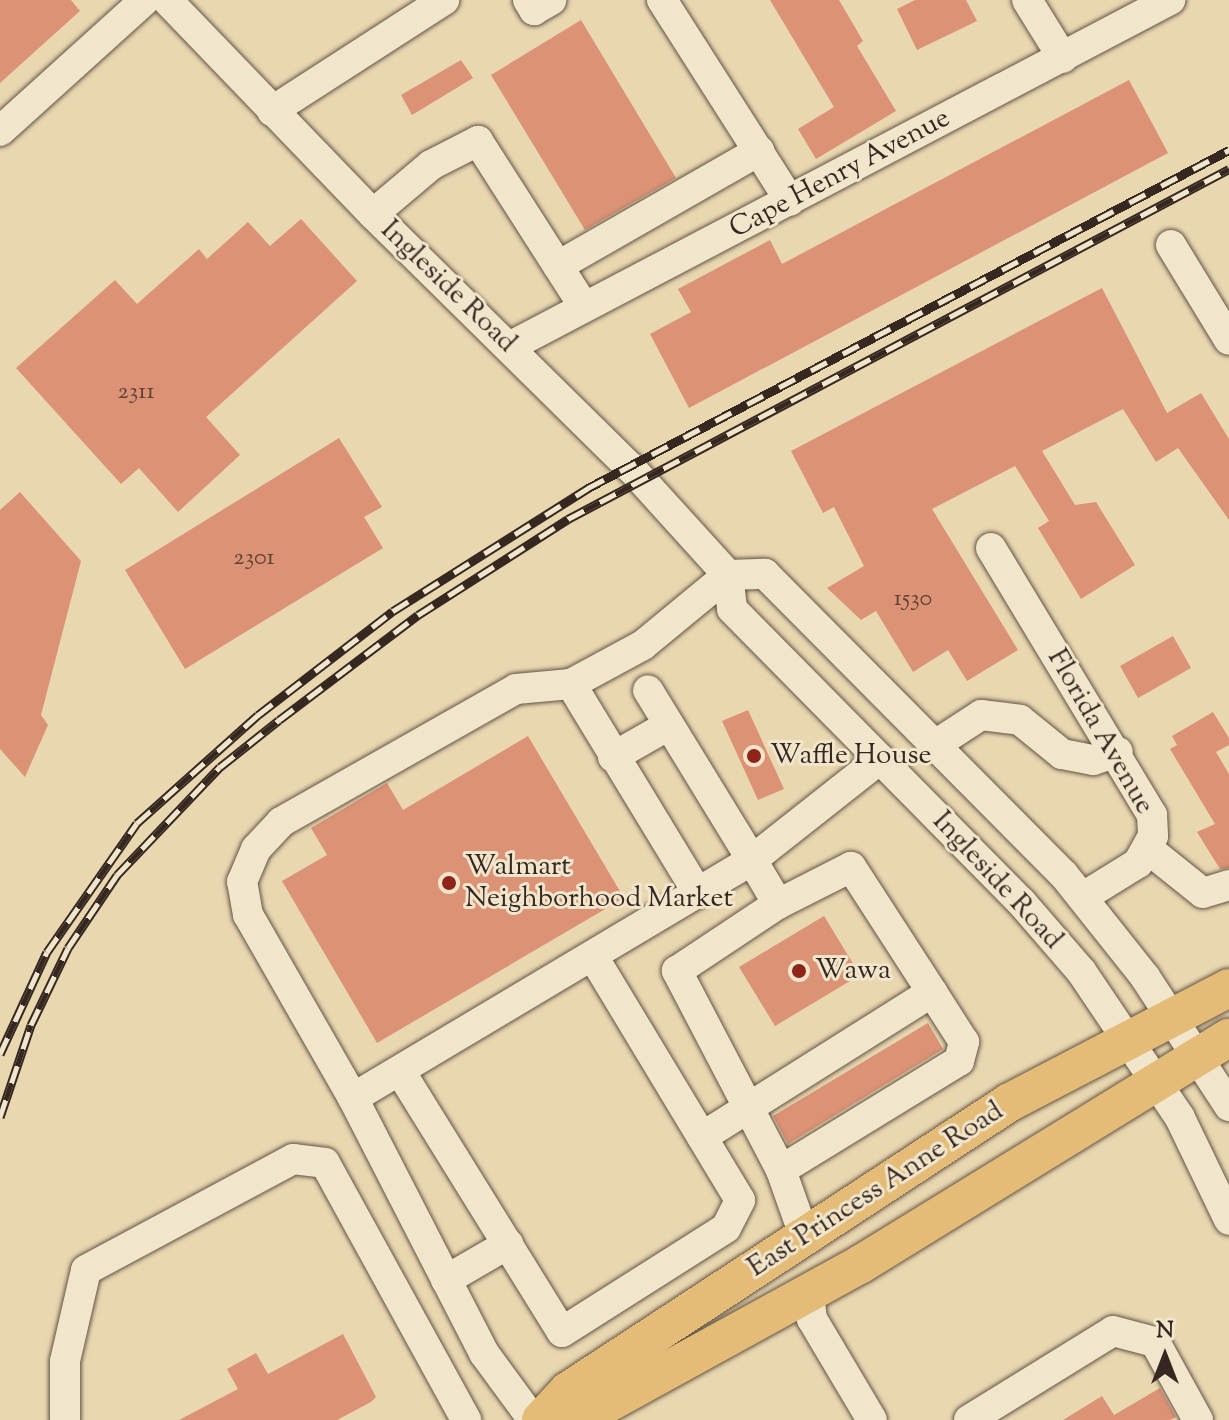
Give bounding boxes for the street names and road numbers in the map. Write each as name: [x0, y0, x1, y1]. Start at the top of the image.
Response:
street label: Cape Henry Avenue: [724, 102, 956, 246]
street label: Ingleside Road: [373, 214, 523, 360]
street label: Florida Avenue: [1039, 644, 1161, 820]
street label: Ingleside Road: [925, 805, 1069, 957]
street label: East Princess Anne Road: [742, 1095, 1010, 1285]

